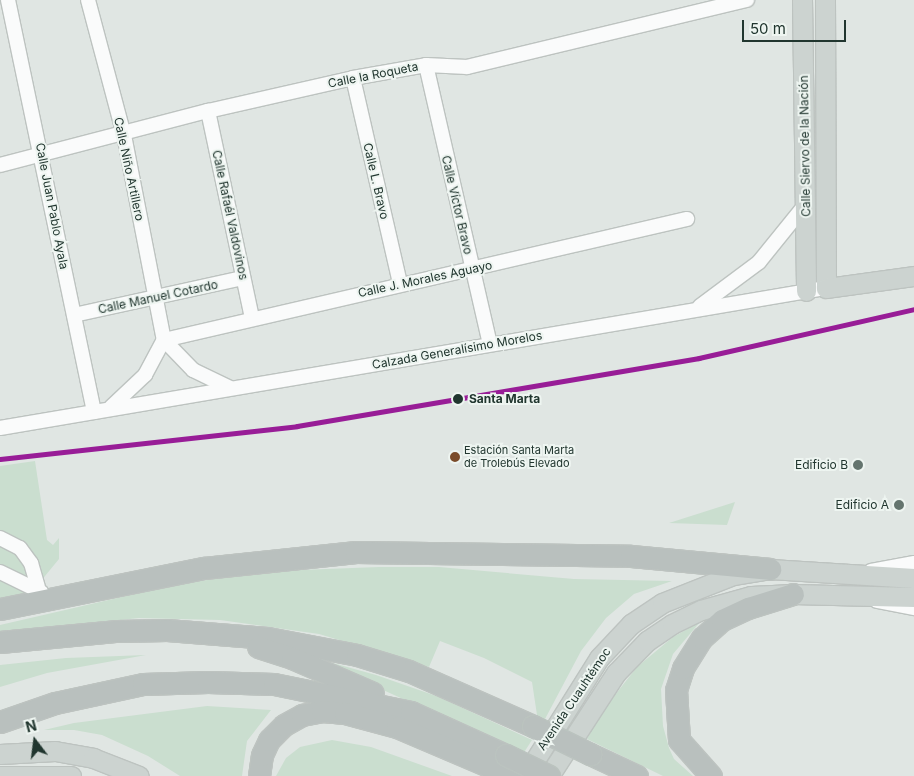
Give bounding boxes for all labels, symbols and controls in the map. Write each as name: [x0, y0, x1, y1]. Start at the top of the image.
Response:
scale bar: [744, 10, 848, 42]
text: 50 m: [750, 19, 786, 38]
street label: Calle la Roqueta: [327, 59, 419, 91]
street label: Calle Siervo de la Nación: [797, 75, 813, 217]
street label: Calle Niño Artillero: [111, 116, 147, 222]
street label: Calle L. Bravo: [360, 141, 392, 221]
street label: Calle Juan Pablo Ayala: [33, 142, 71, 270]
street label: Calle Rafaél Valdovinos: [209, 149, 251, 281]
street label: Calle Víctor Bravo: [439, 154, 475, 256]
street label: Calle J. Morales Aguayo: [357, 258, 493, 300]
street label: Calle Manuel Cotardo: [97, 277, 219, 317]
street label: Calzada Generalísimo Morelos: [371, 328, 543, 372]
marker: Santa Marta: [451, 392, 465, 406]
place label: Santa Marta: [469, 392, 540, 406]
place label: Estación Santa Marta de Trolebús Elevado: [464, 444, 574, 470]
marker: Estación Santa Marta de Trolebús Elevado: [450, 452, 460, 462]
place label: Edificio B: [795, 458, 848, 472]
marker: Edificio B: [852, 459, 864, 471]
place label: Edificio A: [836, 498, 889, 512]
marker: Edificio A: [893, 499, 905, 511]
street label: Avenida Cuauhtémoc: [534, 645, 614, 753]
north arrow: [10, 716, 60, 766]
text: N: [24, 716, 38, 736]

